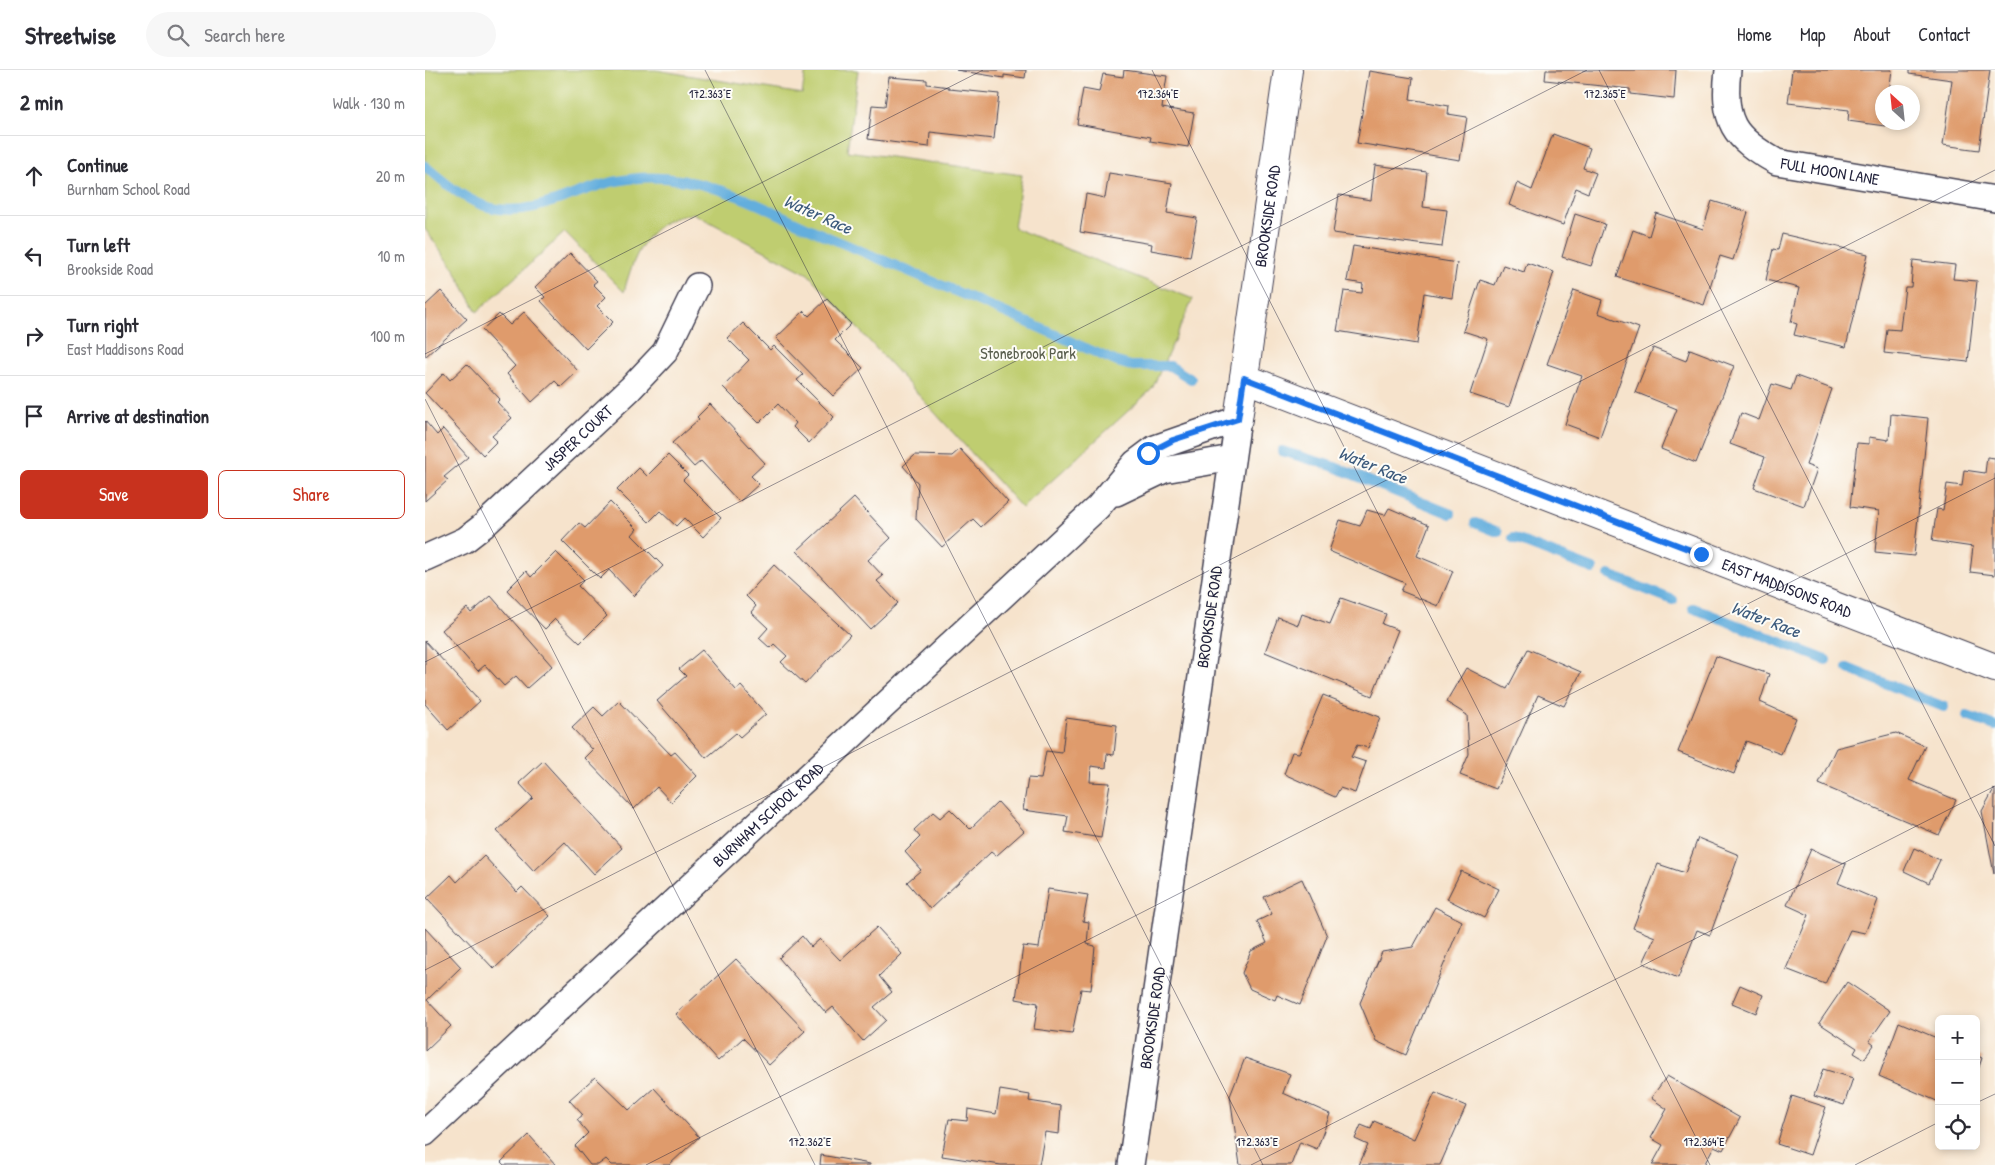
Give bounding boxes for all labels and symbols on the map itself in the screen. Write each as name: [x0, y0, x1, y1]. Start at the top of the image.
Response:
text: 172.363°E: [689, 85, 732, 102]
text: 172.364°E: [1137, 85, 1179, 102]
text: 172.365°E: [1584, 85, 1627, 102]
north arrow: [1875, 85, 1920, 130]
street label: FULL MOON LANE: [1778, 152, 1881, 190]
street label: BROOKSIDE ROAD: [1249, 163, 1285, 268]
water label: Water Race: [780, 188, 857, 240]
park label: Stonebrook Park: [980, 342, 1076, 364]
street label: JASPER COURT: [538, 399, 618, 476]
water label: Water Race: [1335, 440, 1412, 490]
route start: [1137, 442, 1160, 465]
route end: [1690, 543, 1713, 566]
street label: EAST MADDISONS ROAD: [1719, 553, 1855, 623]
street label: BROOKSIDE ROAD: [1191, 564, 1227, 669]
water label: Water Race: [1728, 594, 1805, 644]
street label: BURNHAM SCHOOL ROAD: [707, 757, 828, 871]
street label: BROOKSIDE ROAD: [1134, 965, 1170, 1070]
text: 172.362°E: [789, 1133, 832, 1150]
text: 172.363°E: [1236, 1133, 1279, 1150]
text: 172.364°E: [1683, 1133, 1725, 1150]

